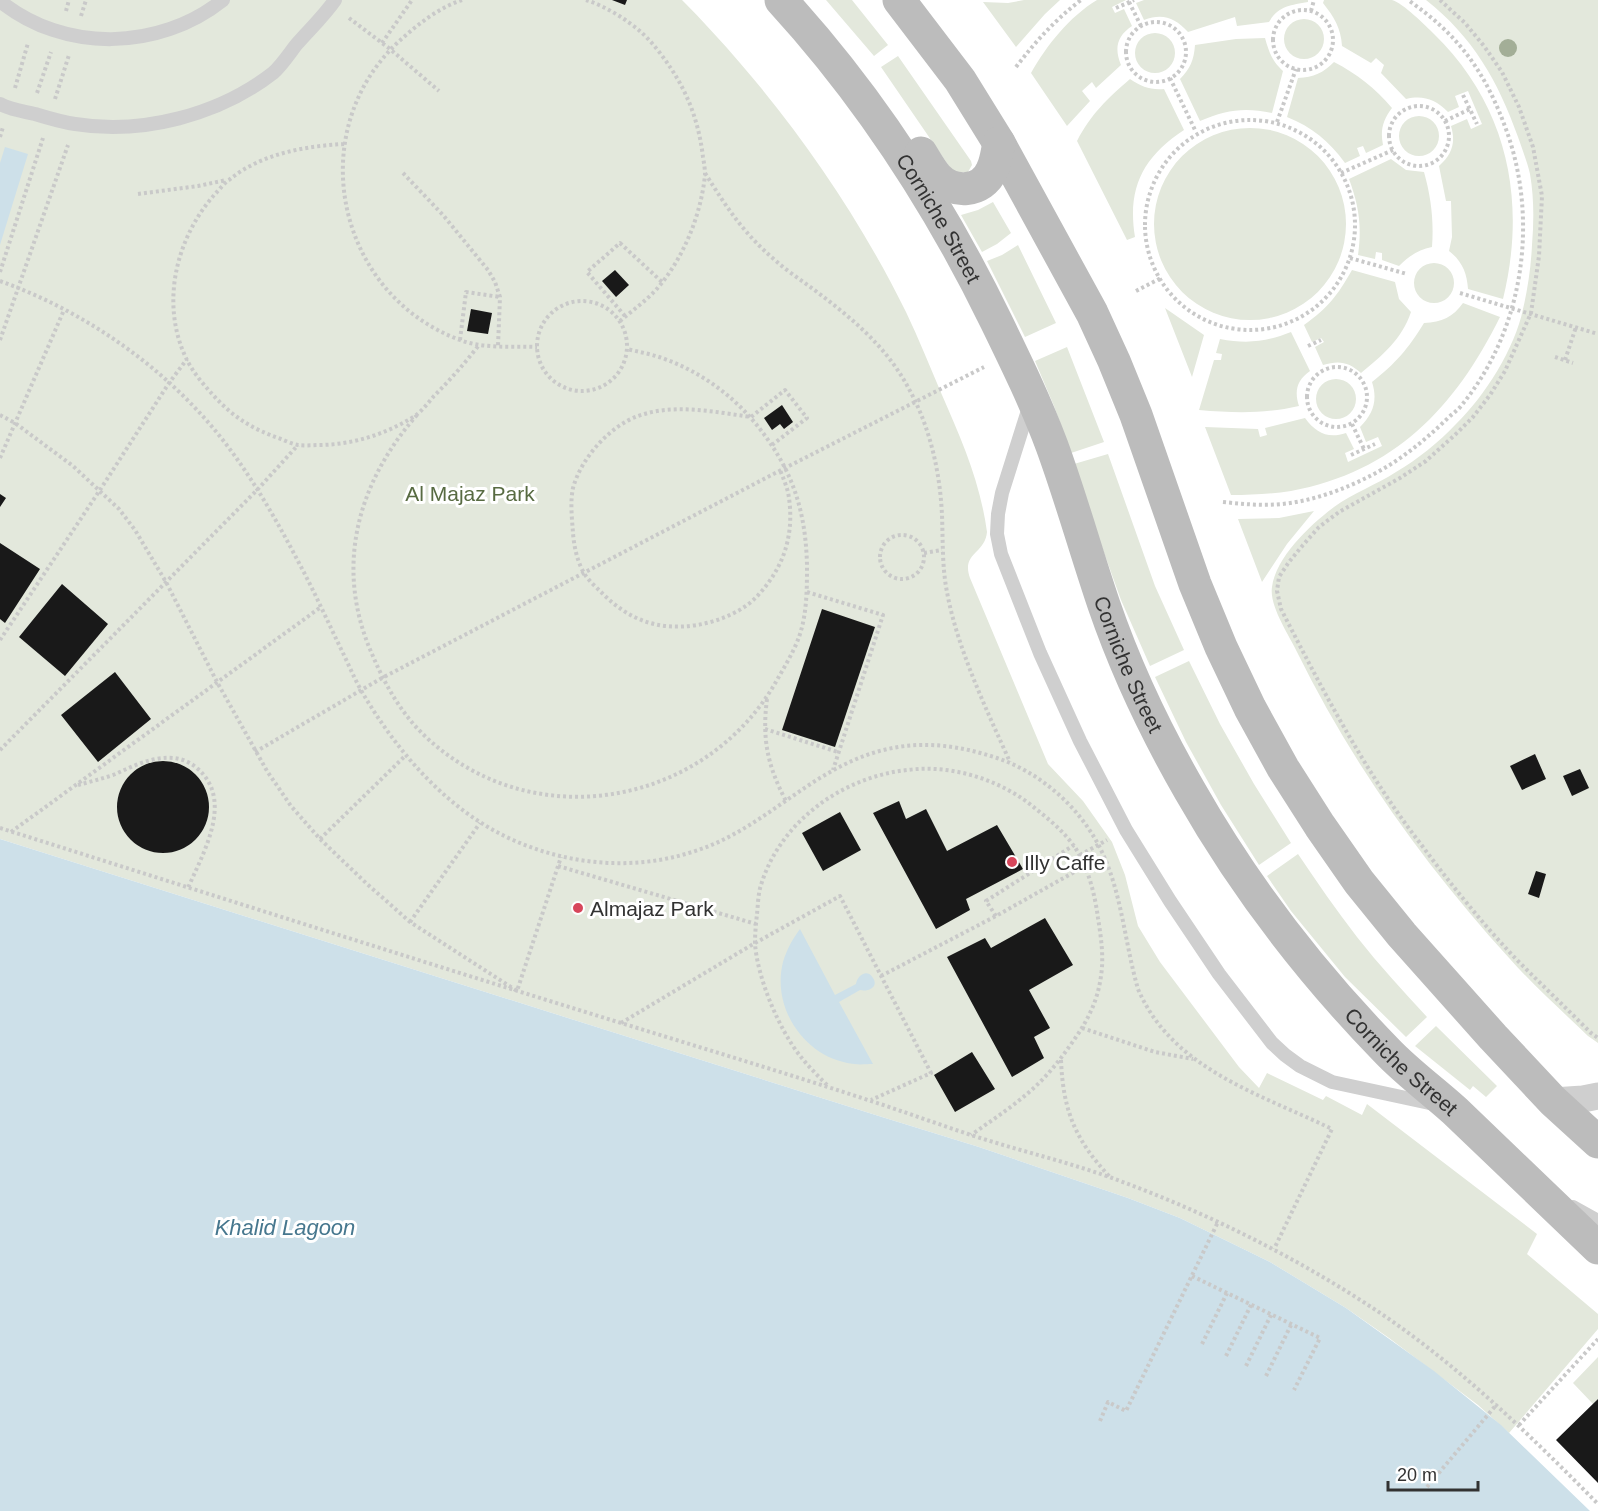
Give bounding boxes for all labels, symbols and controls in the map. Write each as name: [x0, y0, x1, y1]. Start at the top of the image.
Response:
street label: Corniche Street: [892, 149, 986, 287]
park label: Al Majaz Park: [405, 482, 535, 505]
street label: Corniche Street: [1090, 593, 1168, 736]
place label: Illy Caffe: [1024, 851, 1105, 874]
marker: Illy Caffe: [1005, 855, 1019, 869]
place label: Almajaz Park: [590, 897, 714, 920]
marker: Almajaz Park: [571, 901, 585, 915]
street label: Corniche Street: [1341, 1003, 1463, 1120]
water label: Khalid Lagoon: [215, 1215, 355, 1240]
scale bar: [1388, 1454, 1478, 1492]
text: 20 m: [1397, 1465, 1437, 1485]

